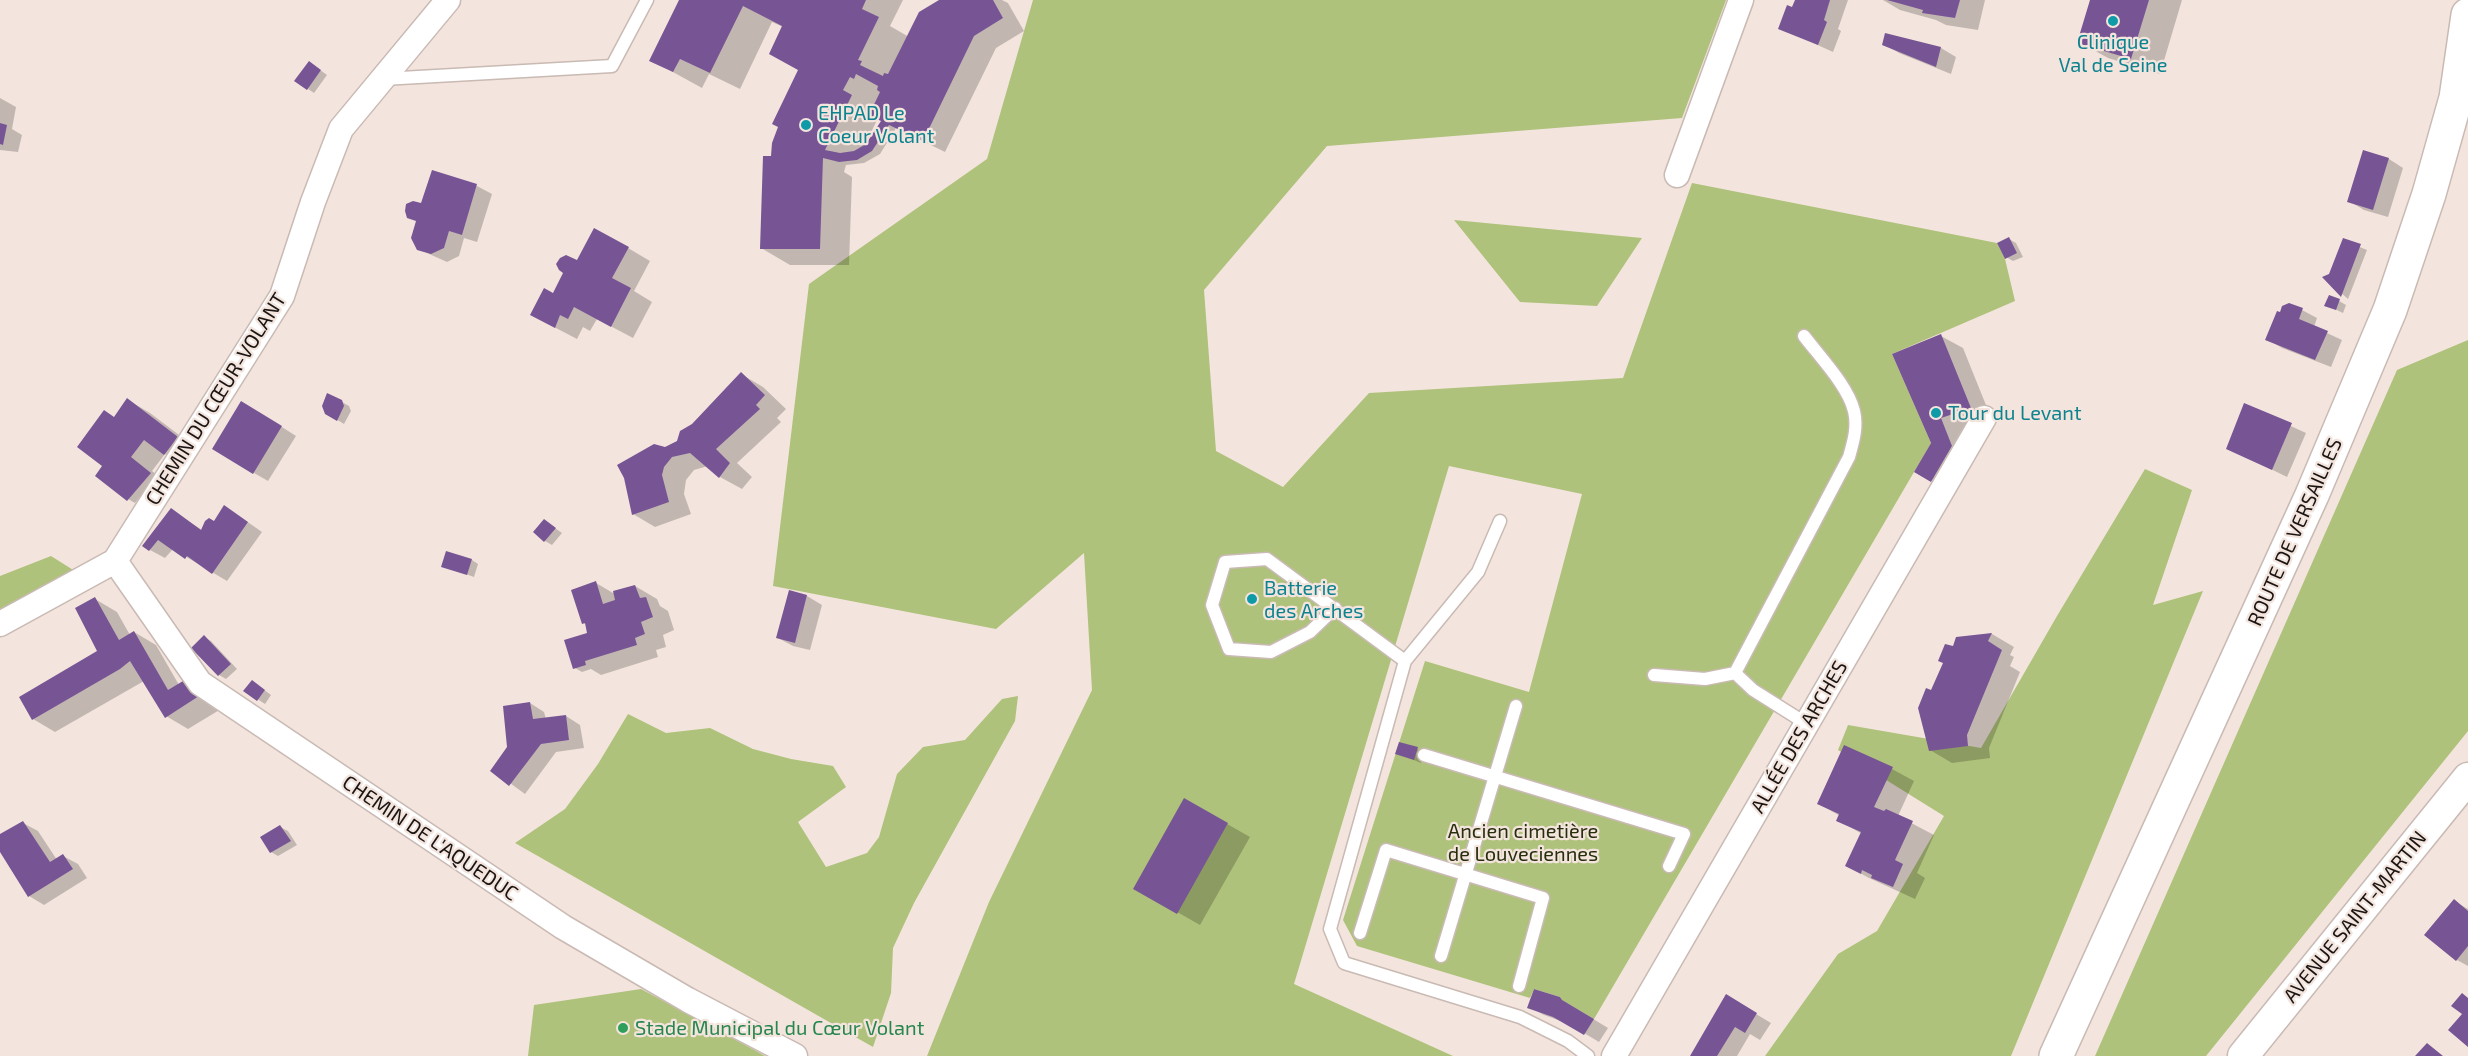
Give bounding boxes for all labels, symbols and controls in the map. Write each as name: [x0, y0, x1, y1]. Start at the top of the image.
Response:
marker: Clinique Val de Seine: [2106, 14, 2120, 28]
place label: Clinique Val de Seine: [2059, 30, 2167, 77]
place label: EHPAD Le Coeur Volant: [818, 101, 934, 148]
marker: EHPAD Le Coeur Volant: [799, 118, 813, 132]
street label: CHEMIN DU CŒUR-VOLANT: [141, 288, 291, 510]
place label: Tour du Levant: [1948, 401, 2082, 425]
marker: Tour du Levant: [1929, 406, 1943, 420]
street label: ROUTE DE VERSAILLES: [2243, 434, 2347, 630]
place label: Batterie des Arches: [1264, 576, 1363, 623]
marker: Batterie des Arches: [1245, 592, 1259, 606]
street label: ALLÉE DES ARCHES: [1746, 657, 1852, 817]
street label: CHEMIN DE L'AQUEDUC: [338, 770, 522, 906]
park label: Ancien cimetière de Louveciennes: [1448, 819, 1598, 866]
street label: AVENUE SAINT-MARTIN: [2278, 826, 2432, 1008]
place label: Stade Municipal du Cœur Volant: [635, 1016, 924, 1040]
marker: Stade Municipal du Cœur Volant: [616, 1021, 630, 1035]

